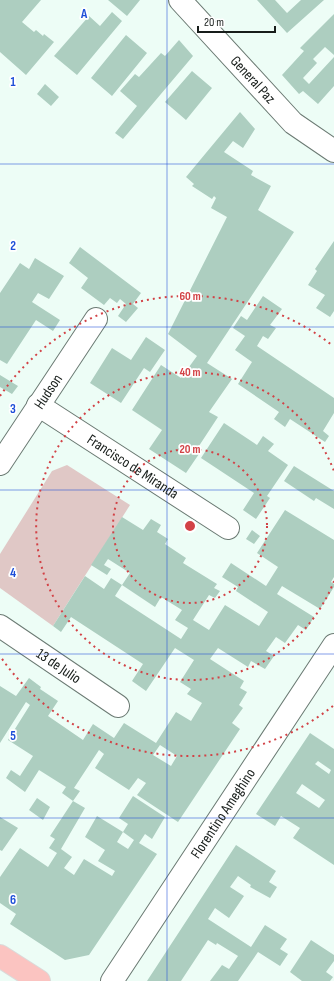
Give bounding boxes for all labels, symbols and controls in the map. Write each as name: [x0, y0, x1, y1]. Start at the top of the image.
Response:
text: A: [80, 6, 88, 22]
scale bar: [198, 8, 275, 34]
text: 20 m: [204, 15, 224, 30]
street label: General Paz: [226, 52, 280, 108]
text: 1: [10, 74, 16, 90]
text: 2: [10, 238, 16, 254]
text: 60 m: [179, 289, 201, 304]
text: 40 m: [179, 365, 201, 380]
street label: Hudson: [30, 371, 67, 413]
text: 3: [10, 401, 16, 417]
street label: Francisco de Miranda: [83, 430, 182, 504]
text: 20 m: [180, 442, 200, 457]
centre of rings: [183, 519, 197, 533]
text: 4: [10, 565, 16, 581]
street label: 13 de Julio: [32, 644, 85, 688]
text: 5: [10, 728, 16, 744]
street label: Florentino Ameghino: [187, 765, 260, 862]
text: 6: [10, 892, 16, 908]

